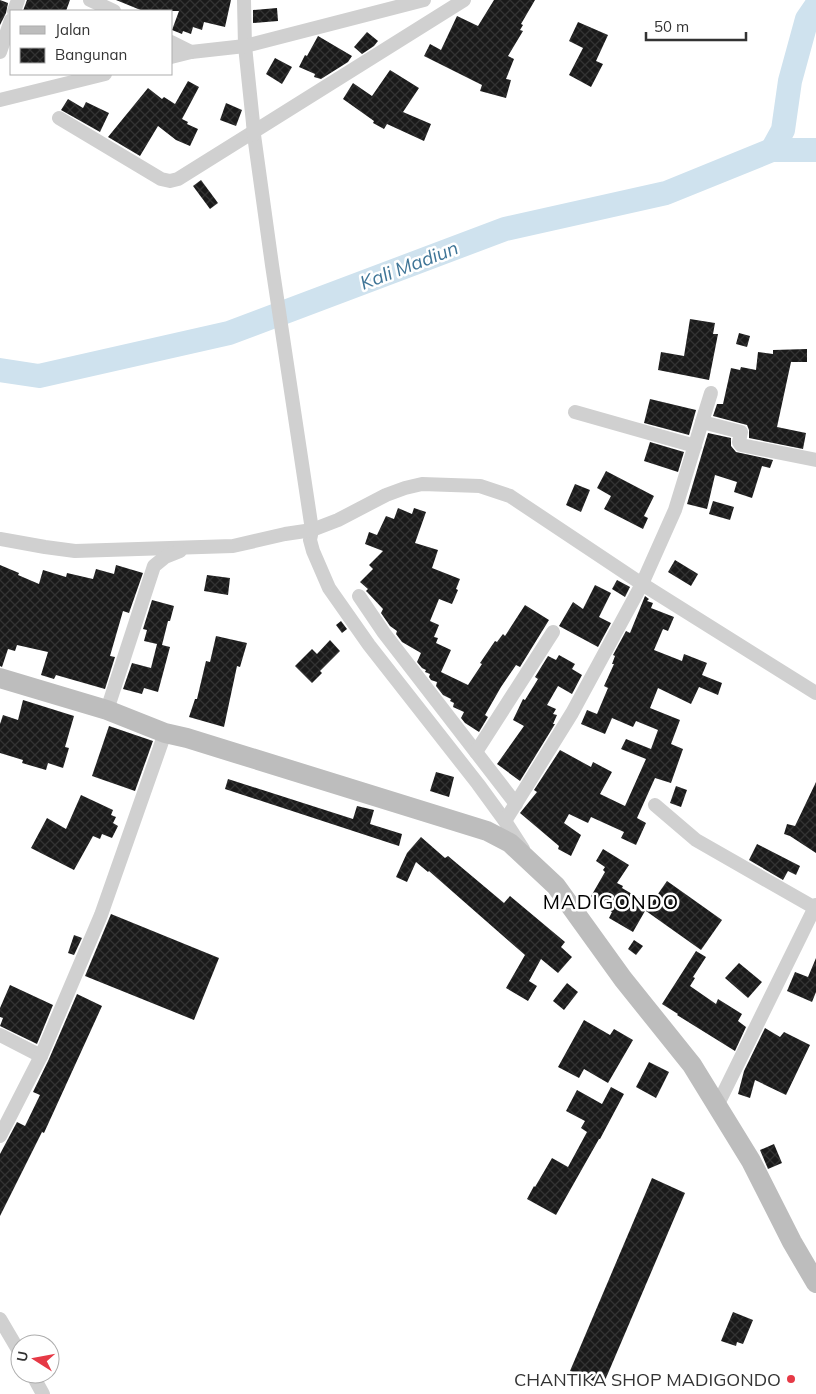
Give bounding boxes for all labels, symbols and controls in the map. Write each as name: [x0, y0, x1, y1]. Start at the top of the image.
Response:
legend: [10, 10, 172, 75]
scale bar: [646, 10, 746, 42]
text: 50 m: [654, 17, 689, 36]
text: Jalan: [55, 20, 90, 39]
text: Bangunan: [55, 45, 127, 64]
water label: Kali Madiun: [357, 235, 461, 295]
district label: MADIGONDO: [543, 889, 679, 914]
north arrow: [10, 1334, 60, 1384]
text: U: [12, 1350, 32, 1363]
place label: CHANTIKA SHOP MADIGONDO: [514, 1368, 781, 1391]
marker: CHANTIKA SHOP MADIGONDO: [785, 1373, 797, 1385]

